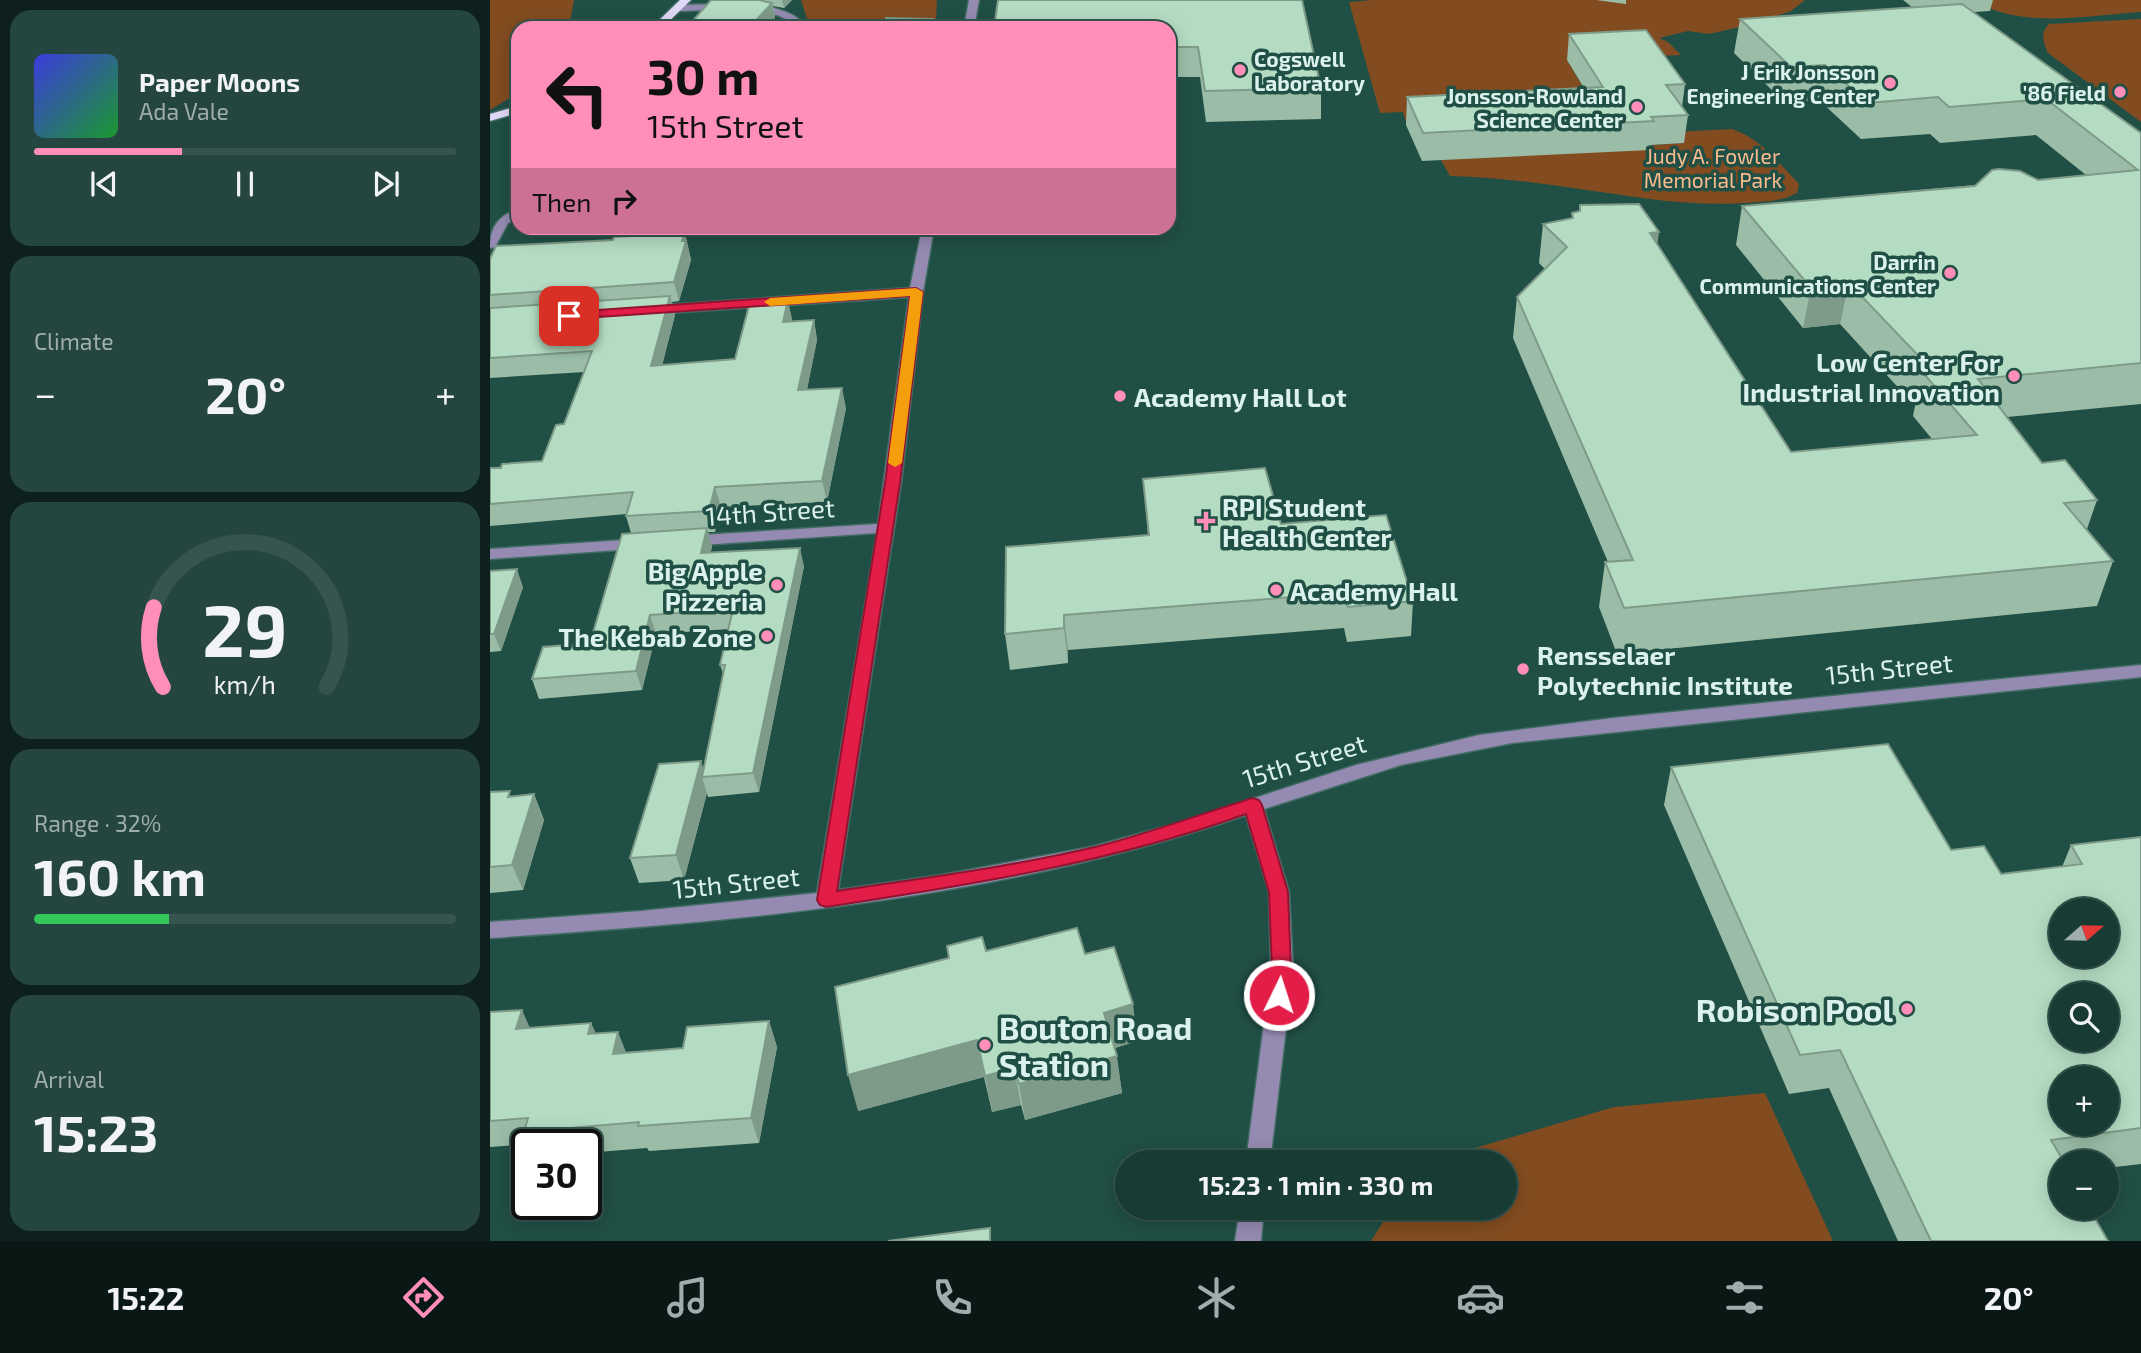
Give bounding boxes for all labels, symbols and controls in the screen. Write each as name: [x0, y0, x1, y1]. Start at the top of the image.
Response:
text: 30 m: [647, 46, 759, 105]
place label: Cogswell Laboratory: [1254, 46, 1365, 96]
icon: left: [532, 49, 623, 140]
place label: J Erik Jonsson Engineering Center: [1687, 59, 1876, 108]
marker: Cogswell Laboratory: [1232, 62, 1248, 78]
text: Paper Moons: [139, 66, 300, 97]
marker: J Erik Jonsson Engineering Center: [1882, 75, 1898, 91]
place label: '86 Field: [2023, 80, 2106, 105]
place label: Jonsson-Rowland Science Center: [1447, 83, 1623, 132]
marker: '86 Field: [2112, 84, 2128, 100]
text: Ada Vale: [139, 97, 229, 125]
marker: Jonsson-Rowland Science Center: [1629, 99, 1645, 115]
text: 15th Street: [647, 106, 804, 144]
park label: Judy A. Fowler Memorial Park: [1644, 143, 1783, 192]
icon: previous: [85, 165, 123, 203]
icon: pause: [226, 165, 264, 203]
icon: next: [367, 165, 405, 203]
icon: right: [605, 182, 643, 220]
text: Then: [532, 186, 591, 217]
place label: Darrin Communications Center: [1699, 249, 1936, 298]
marker: Darrin Communications Center: [1942, 265, 1958, 281]
pin: [539, 286, 599, 346]
icon: arrive: [550, 297, 588, 335]
text: Climate: [34, 327, 114, 355]
place label: Low Center For Industrial Innovation: [1743, 346, 2000, 407]
text: 20°: [205, 362, 286, 424]
marker: Low Center For Industrial Innovation: [2006, 368, 2022, 384]
text: −: [34, 370, 56, 416]
text: +: [435, 370, 456, 416]
place label: Academy Hall Lot: [1134, 381, 1347, 413]
marker: Academy Hall Lot: [1112, 388, 1128, 404]
street label: 14th Street: [704, 491, 836, 531]
place label: RPI Student Health Center: [1222, 491, 1392, 552]
marker: RPI Student Health Center: [1196, 511, 1216, 531]
place label: Big Apple Pizzeria: [648, 555, 763, 616]
place label: Academy Hall: [1290, 575, 1458, 607]
marker: Big Apple Pizzeria: [769, 577, 785, 593]
marker: Academy Hall: [1268, 582, 1284, 598]
text: 29: [202, 584, 288, 672]
place label: The Kebab Zone: [559, 621, 753, 652]
marker: The Kebab Zone: [759, 628, 775, 644]
place label: Rensselaer Polytechnic Institute: [1537, 639, 1793, 701]
street label: 15th Street: [1824, 646, 1954, 690]
marker: Rensselaer Polytechnic Institute: [1515, 661, 1531, 677]
text: km/h: [214, 668, 276, 698]
street label: 15th Street: [1239, 727, 1370, 793]
text: Range · 32%: [34, 809, 161, 837]
text: 160 km: [34, 844, 206, 906]
street label: 15th Street: [671, 860, 801, 904]
north arrow: [2049, 898, 2119, 968]
map controls: [2049, 898, 2119, 1220]
position arrow: [1242, 958, 1316, 1032]
button: search: [2049, 982, 2119, 1052]
place label: Robison Pool: [1696, 990, 1894, 1028]
marker: Robison Pool: [1899, 1001, 1915, 1017]
place label: Bouton Road Station: [999, 1008, 1192, 1083]
marker: Bouton Road Station: [977, 1037, 993, 1053]
text: Arrival: [34, 1065, 104, 1093]
button: +: [2049, 1066, 2119, 1136]
text: 15:23: [34, 1100, 158, 1162]
speed limit sign: 30: [511, 1129, 602, 1220]
button: −: [2049, 1150, 2119, 1220]
text: 15:23 · 1 min · 330 m: [1199, 1169, 1433, 1200]
icon: directions: [399, 1273, 448, 1322]
icon: music: [663, 1273, 712, 1322]
icon: phone: [928, 1273, 977, 1322]
icon: climate: [1192, 1273, 1241, 1322]
icon: car: [1456, 1273, 1505, 1322]
icon: filters: [1720, 1273, 1769, 1322]
text: 15:22: [108, 1278, 184, 1316]
text: 20°: [1984, 1278, 2033, 1316]

